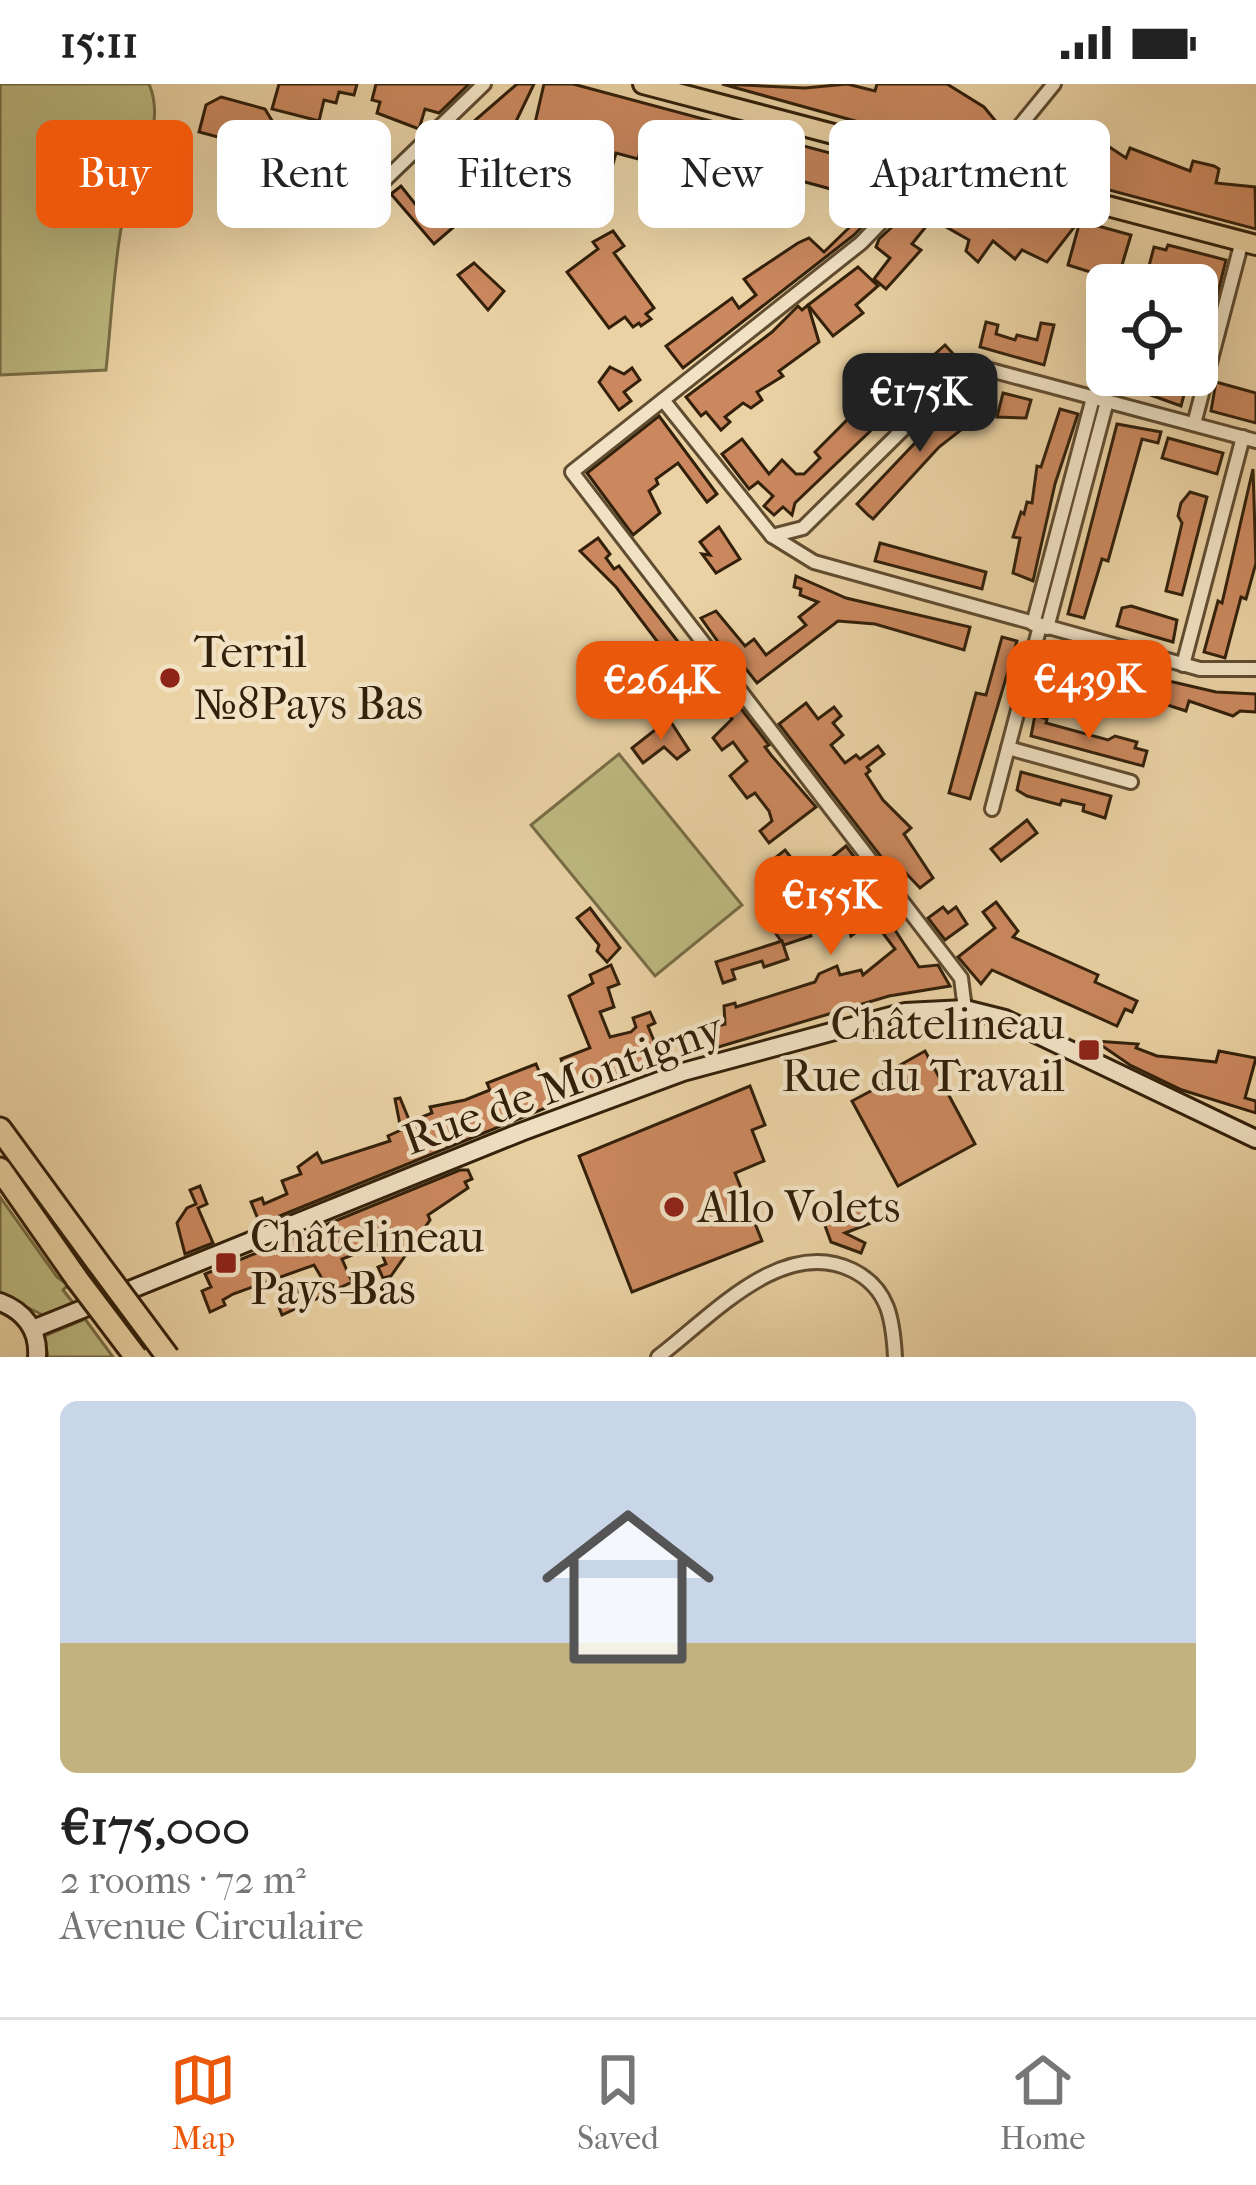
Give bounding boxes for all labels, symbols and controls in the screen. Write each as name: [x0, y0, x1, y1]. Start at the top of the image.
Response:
text: 15:11: [60, 16, 138, 69]
chip: Buy: [36, 120, 193, 228]
chip: Rent: [217, 120, 391, 228]
chip: Filters: [415, 120, 614, 228]
chip: New: [638, 120, 805, 228]
chip: Apartment: [829, 120, 1110, 228]
map controls: [1086, 264, 1218, 396]
button: locate: [1086, 264, 1218, 396]
pin: €175K: [836, 353, 1004, 455]
text: €175K: [869, 369, 971, 415]
place label: Terril №8Pays Bas: [194, 626, 423, 731]
pin: €439K: [1005, 640, 1173, 742]
pin: €264K: [577, 641, 745, 743]
text: €439K: [1033, 656, 1145, 702]
text: €264K: [603, 657, 719, 703]
marker: Terril №8Pays Bas: [157, 665, 183, 691]
pin: €155K: [747, 856, 915, 958]
text: €155K: [782, 872, 880, 918]
place label: Châtelineau Rue du Travail: [781, 998, 1065, 1103]
street label: Rue de Montigny: [396, 1001, 732, 1166]
marker: Châtelineau Rue du Travail: [1076, 1037, 1102, 1063]
place label: Allo Volets: [696, 1181, 900, 1234]
marker: Allo Volets: [661, 1194, 687, 1220]
place label: Châtelineau Pays-Bas: [250, 1211, 485, 1316]
marker: Châtelineau Pays-Bas: [213, 1250, 239, 1276]
icon: home: [520, 1479, 736, 1695]
text: €175,000: [60, 1797, 250, 1857]
text: 2 rooms · 72 m²: [60, 1857, 306, 1903]
text: Avenue Circulaire: [60, 1903, 363, 1949]
tab: Map: [170, 2047, 236, 2158]
tab: Saved: [577, 2047, 659, 2158]
tab: Home: [1000, 2047, 1086, 2158]

